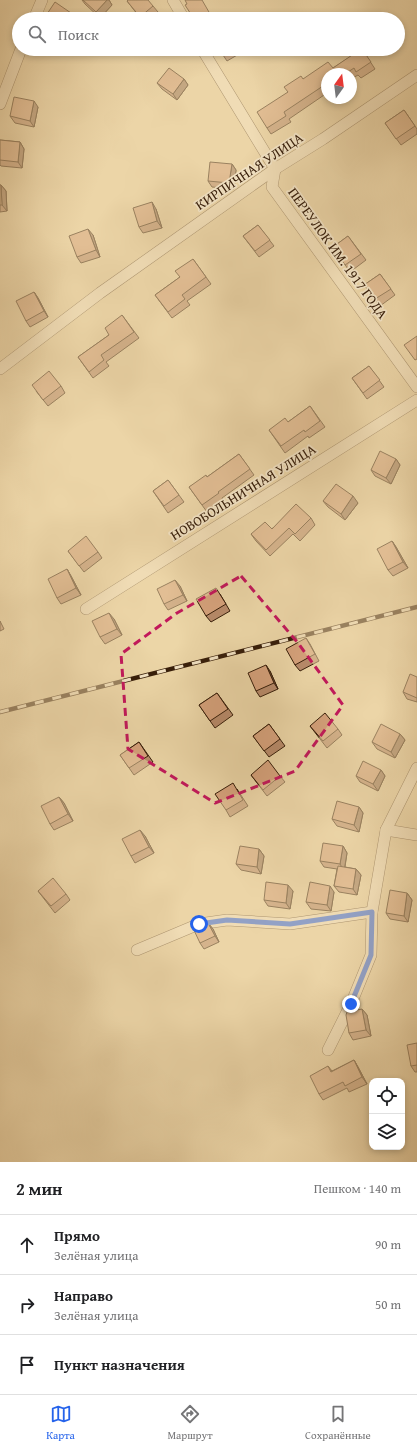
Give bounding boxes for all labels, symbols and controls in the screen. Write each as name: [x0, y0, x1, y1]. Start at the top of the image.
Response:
search box: [12, 12, 405, 56]
icon: search: [26, 23, 48, 45]
text: Поиск: [58, 24, 99, 45]
north arrow: [321, 68, 357, 104]
street label: КИРПИЧНАЯ УЛИЦА: [191, 127, 307, 215]
street label: ПЕРЕУЛОК ИМ. 1917 ГОДА: [283, 183, 393, 323]
street label: НОВОБОЛЬНИЧНАЯ УЛИЦА: [166, 439, 320, 545]
route start: [190, 915, 208, 933]
route end: [342, 995, 360, 1013]
map controls: [369, 1078, 405, 1150]
button: locate: [369, 1078, 405, 1114]
button: layers: [369, 1114, 405, 1150]
text: 2 мин: [16, 1176, 62, 1201]
text: Пешком · 140 m: [314, 1179, 401, 1198]
text: Прямо: [54, 1225, 100, 1246]
icon: ahead: [16, 1234, 38, 1256]
text: 90 m: [375, 1235, 401, 1254]
text: Зелёная улица: [54, 1246, 138, 1265]
text: Направо: [54, 1285, 113, 1306]
icon: right: [16, 1294, 38, 1316]
text: 50 m: [375, 1295, 401, 1314]
text: Зелёная улица: [54, 1306, 138, 1325]
icon: arrive: [16, 1354, 38, 1376]
text: Пункт назначения: [54, 1354, 185, 1375]
tab: Карта: [46, 1403, 75, 1443]
tab: Маршрут: [167, 1403, 212, 1443]
tab: Сохранённые: [305, 1403, 371, 1443]

